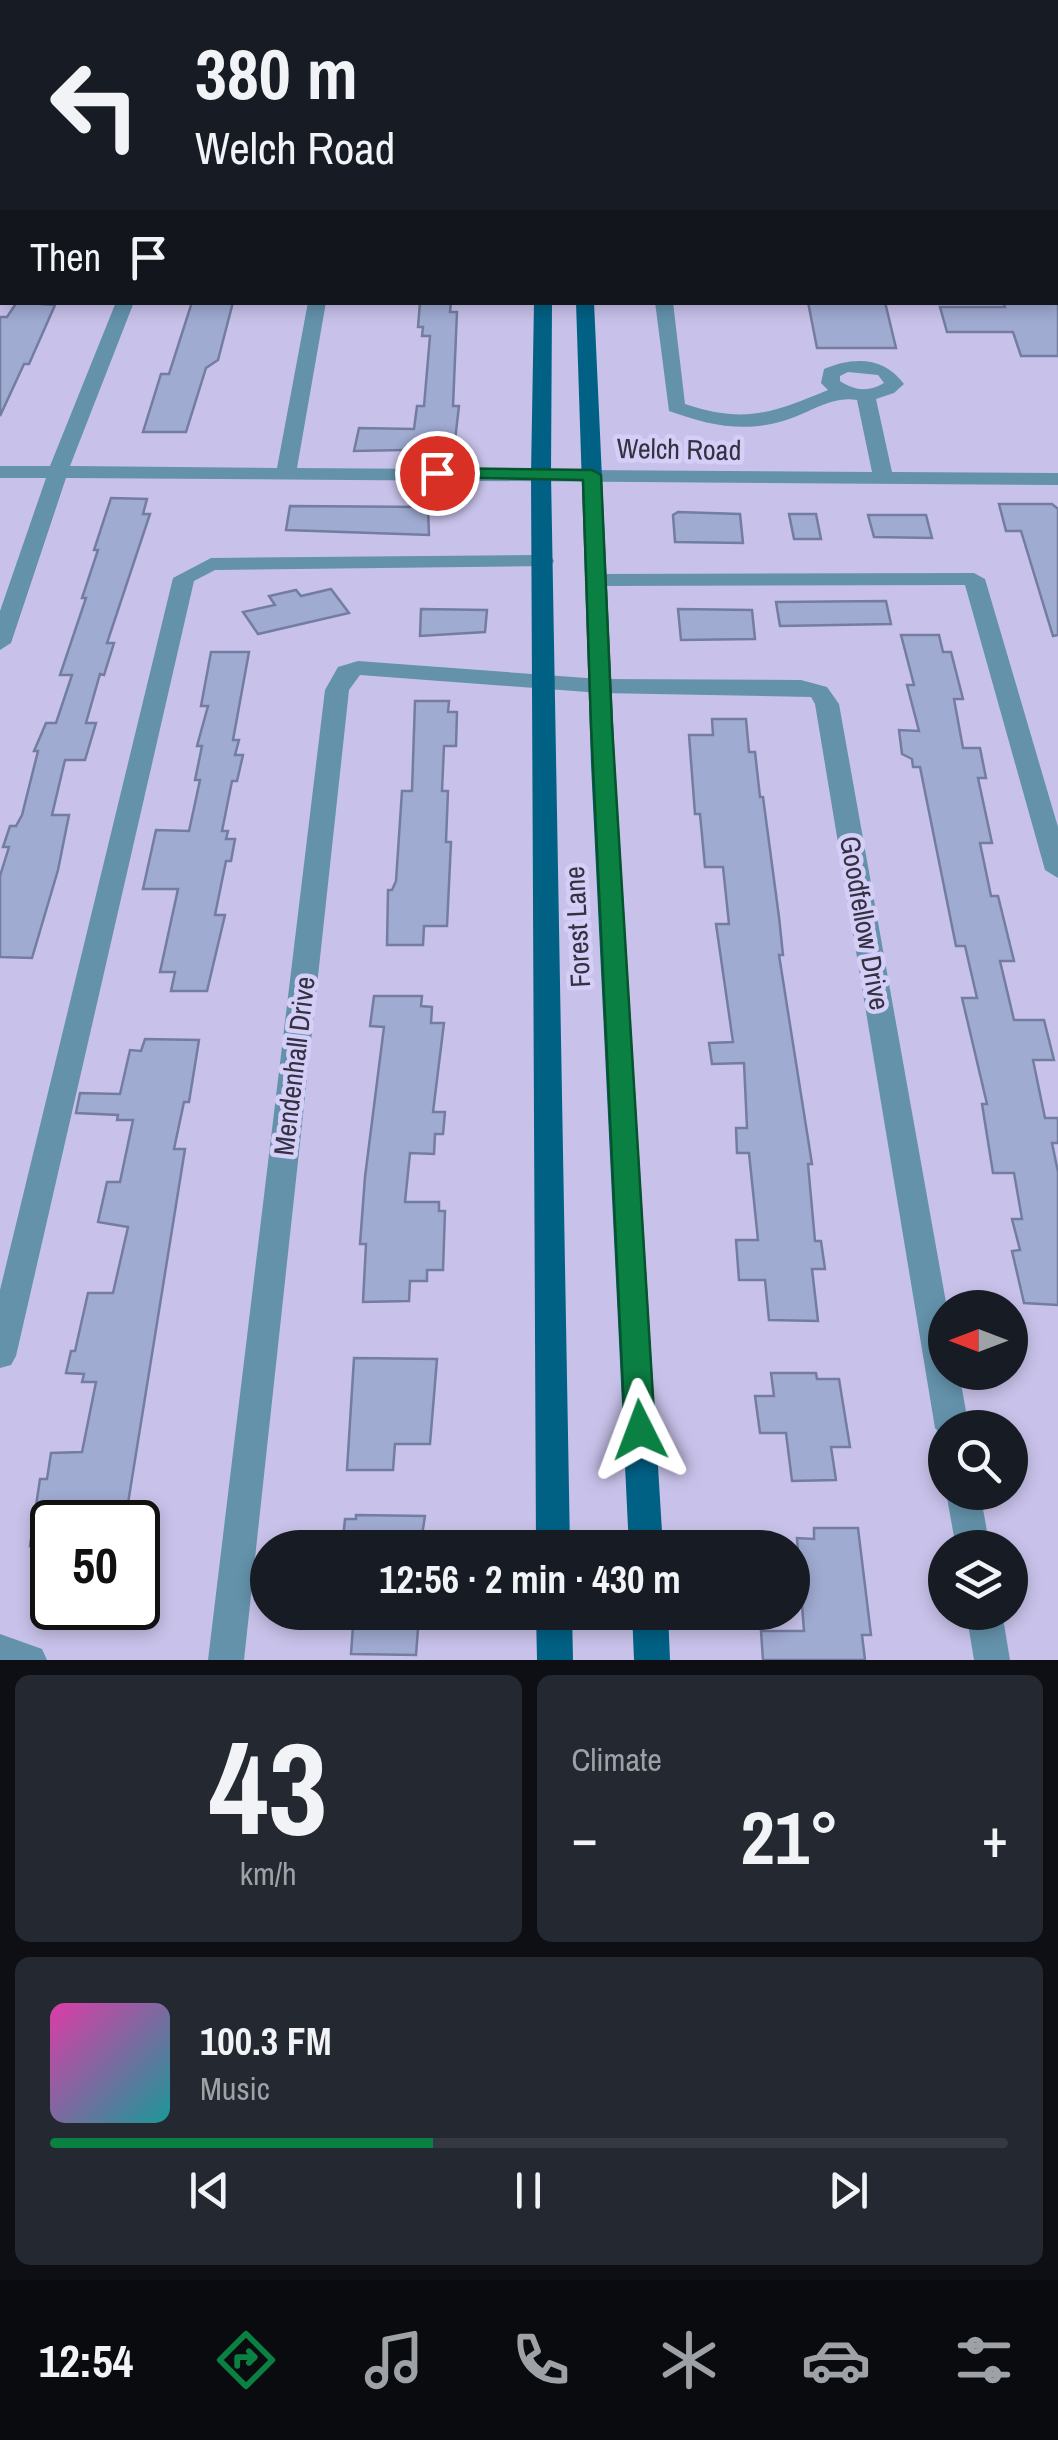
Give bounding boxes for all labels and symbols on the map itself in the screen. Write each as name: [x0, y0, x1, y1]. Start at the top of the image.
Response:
street label: Welch Road: [616, 429, 742, 469]
pin: [395, 431, 480, 516]
street label: Goodfellow Drive: [831, 833, 899, 1013]
street label: Forest Lane: [555, 865, 599, 989]
street label: Mendenhall Drive: [264, 974, 324, 1158]
north arrow: [928, 1290, 1028, 1390]
position arrow: [588, 1378, 692, 1482]
speed limit sign: 50: [30, 1500, 160, 1630]

